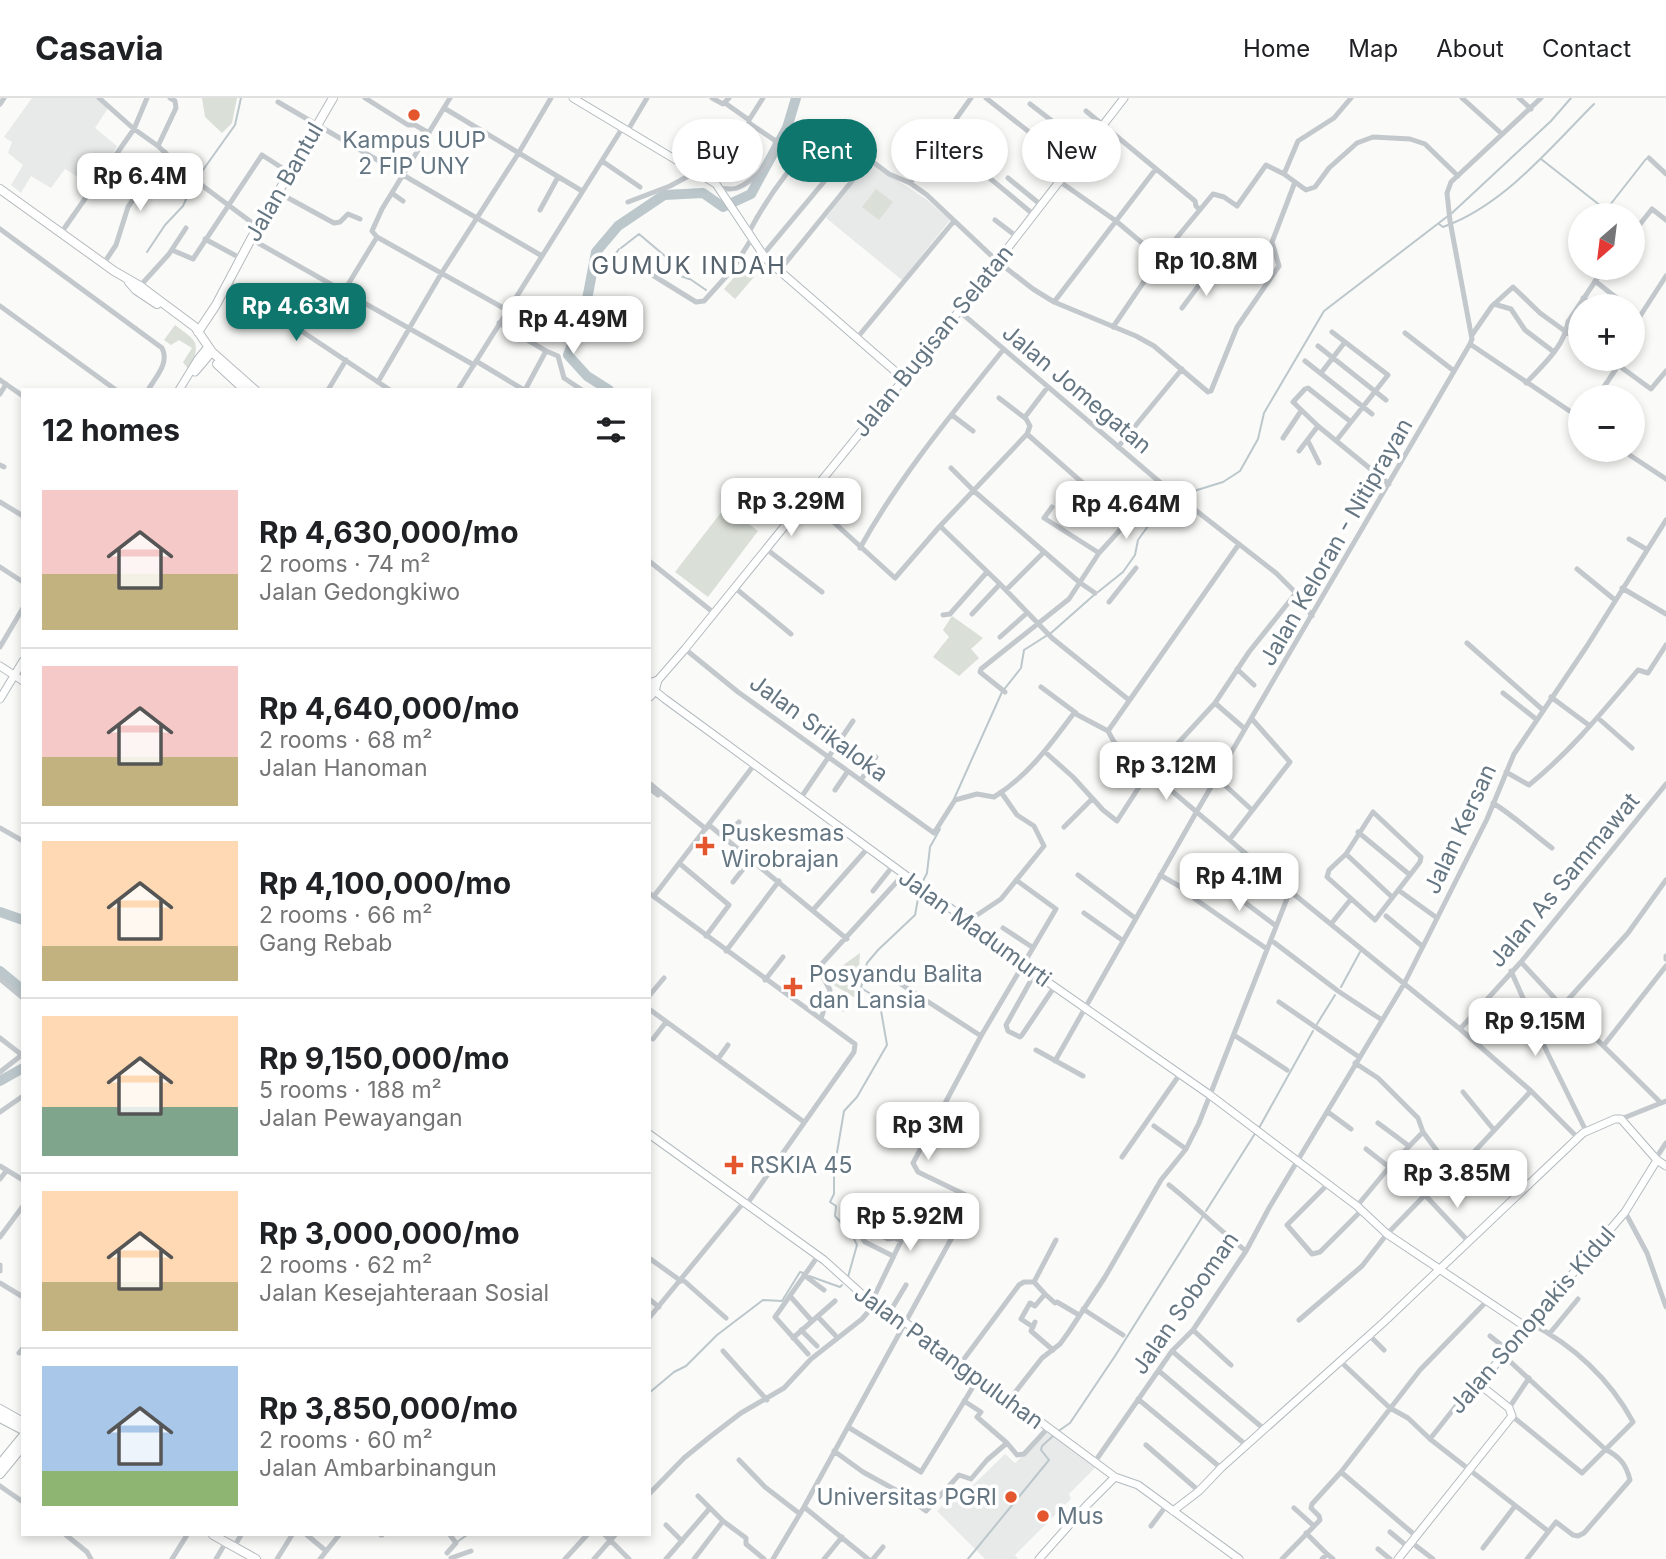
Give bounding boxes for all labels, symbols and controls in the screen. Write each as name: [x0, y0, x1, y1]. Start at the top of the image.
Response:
text: Casavia: [35, 28, 164, 68]
text: Home: [1243, 34, 1310, 63]
text: Map: [1348, 34, 1398, 63]
text: About: [1436, 34, 1504, 63]
text: Contact: [1542, 34, 1631, 63]
marker: Kampus UUP 2 FIP UNY: [406, 107, 422, 123]
street label: Jalan Bantul: [239, 117, 329, 247]
chip: Buy: [672, 119, 763, 182]
chip: Rent: [777, 119, 877, 182]
chip: Filters: [891, 119, 1008, 182]
chip: New: [1022, 119, 1121, 182]
place label: Kampus UUP 2 FIP UNY: [342, 126, 486, 180]
pin: Rp 6.4M: [75, 153, 205, 213]
text: Rp 6.4M: [93, 162, 187, 190]
north arrow: [1568, 203, 1645, 280]
map controls: [1568, 203, 1645, 462]
pin: Rp 10.8M: [1134, 238, 1278, 298]
street label: Jalan Bugisan Selatan: [847, 239, 1019, 443]
text: Rp 10.8M: [1154, 247, 1258, 275]
district label: GUMUK INDAH: [591, 251, 787, 280]
pin: Rp 4.63M: [224, 284, 368, 343]
text: Rp 4.63M: [242, 292, 350, 320]
button: +: [1568, 294, 1645, 371]
pin: Rp 4.49M: [501, 296, 645, 356]
text: Rp 4.49M: [518, 305, 628, 333]
street label: Jalan Jomegatan: [997, 318, 1157, 460]
button: −: [1568, 385, 1645, 462]
icon: filters: [592, 411, 630, 449]
text: 12 homes: [42, 412, 180, 448]
street label: Jalan Keloran - Nitiprayan: [1254, 413, 1418, 671]
pin: Rp 3.29M: [719, 478, 863, 538]
pin: Rp 4.64M: [1054, 482, 1198, 541]
text: Rp 3.29M: [737, 487, 845, 515]
text: Rp 4.64M: [1072, 490, 1180, 518]
text: Rp 4,630,000/mo: [259, 514, 519, 550]
icon: home: [98, 518, 182, 602]
text: 2 rooms · 74 m²: [259, 550, 431, 578]
text: Jalan Gedongkiwo: [259, 578, 460, 606]
street label: Jalan Srikaloka: [744, 668, 894, 788]
text: Rp 4,640,000/mo: [259, 690, 520, 726]
icon: home: [98, 694, 182, 778]
text: 2 rooms · 68 m²: [259, 726, 432, 754]
pin: Rp 3.12M: [1094, 742, 1238, 802]
text: Rp 3.12M: [1116, 751, 1216, 779]
text: Jalan Hanoman: [259, 754, 428, 782]
street label: Jalan Kersan: [1418, 760, 1502, 898]
street label: Jalan As Sammawat: [1483, 787, 1645, 973]
place label: Puskesmas Wirobrajan: [721, 819, 844, 873]
marker: Puskesmas Wirobrajan: [695, 836, 715, 856]
pin: Rp 4.1M: [1174, 854, 1304, 913]
text: Rp 4.1M: [1196, 862, 1282, 890]
street label: Jalan Madumurti: [893, 863, 1057, 993]
text: Rp 4,100,000/mo: [259, 865, 511, 901]
icon: home: [98, 869, 182, 953]
text: 2 rooms · 66 m²: [259, 901, 433, 929]
text: Gang Rebab: [259, 929, 392, 957]
place label: Posyandu Balita dan Lansia: [809, 960, 983, 1014]
marker: Posyandu Balita dan Lansia: [783, 977, 803, 997]
pin: Rp 9.15M: [1463, 998, 1607, 1058]
text: Rp 9.15M: [1485, 1007, 1585, 1035]
text: Rp 9,150,000/mo: [259, 1040, 509, 1076]
icon: home: [98, 1044, 182, 1128]
text: 5 rooms · 188 m²: [259, 1076, 442, 1104]
pin: Rp 3M: [879, 1102, 977, 1162]
text: Jalan Pewayangan: [259, 1104, 462, 1132]
text: Rp 3M: [892, 1111, 964, 1139]
pin: Rp 3.85M: [1385, 1150, 1529, 1210]
place label: RSKIA 45: [750, 1151, 852, 1179]
marker: RSKIA 45: [724, 1155, 744, 1175]
text: Rp 3.85M: [1403, 1159, 1511, 1187]
pin: Rp 5.92M: [838, 1194, 982, 1253]
text: Rp 5.92M: [856, 1202, 964, 1230]
text: Rp 3,000,000/mo: [259, 1215, 520, 1251]
icon: home: [98, 1219, 182, 1303]
street label: Jalan Sonopakis Kidul: [1443, 1221, 1621, 1419]
street label: Jalan Soboman: [1125, 1226, 1245, 1380]
text: 2 rooms · 62 m²: [259, 1251, 432, 1279]
text: Jalan Kesejahteraan Sosial: [259, 1279, 549, 1307]
street label: Jalan Patangpuluhan: [849, 1279, 1049, 1435]
text: Rp 3,850,000/mo: [259, 1390, 518, 1426]
icon: home: [98, 1394, 182, 1478]
text: 2 rooms · 60 m²: [259, 1426, 433, 1454]
text: Jalan Ambarbinangun: [259, 1454, 497, 1482]
place label: Universitas PGRI: [816, 1483, 997, 1511]
marker: Universitas PGRI: [1003, 1489, 1019, 1505]
place label: Mus: [1057, 1502, 1104, 1530]
marker: Mus: [1035, 1508, 1051, 1524]

